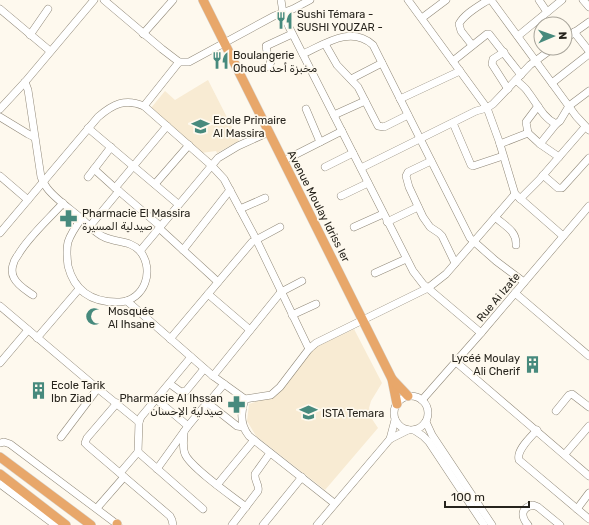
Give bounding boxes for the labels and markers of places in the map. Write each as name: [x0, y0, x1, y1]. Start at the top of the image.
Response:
place label: Sushi Témara - SUSHI YOUZAR -: [297, 8, 383, 34]
restaurant icon: Sushi Témara - SUSHI YOUZAR -: [274, 10, 294, 30]
place label: Boulangerie Ohoud مخبزة أحد: [233, 49, 317, 75]
restaurant icon: Boulangerie Ohoud مخبزة أحد: [210, 51, 230, 71]
place label: Ecole Primaire Al Massira: [213, 114, 286, 140]
school or university icon: Ecole Primaire Al Massira: [190, 116, 210, 136]
place label: Pharmacie El Massira صيدلية المسيرة: [82, 207, 190, 233]
pharmacy icon: Pharmacie El Massira صيدلية المسيرة: [59, 209, 79, 229]
place label: Mosquée Al Ihsane: [108, 305, 155, 331]
mosque icon: Mosquée Al Ihsane: [85, 307, 105, 327]
place label: Lycéé Moulay Ali Cherif: [452, 352, 521, 378]
building icon: Lycéé Moulay Ali Cherif: [523, 354, 543, 374]
place label: Ecole Tarik Ibn Ziad: [51, 379, 106, 405]
building icon: Ecole Tarik Ibn Ziad: [28, 381, 48, 401]
place label: Pharmacie Al Ihssan صيدلية الإحسان: [119, 392, 223, 418]
pharmacy icon: Pharmacie Al Ihssan صيدلية الإحسان: [226, 394, 246, 414]
school or university icon: ISTA Temara: [299, 403, 319, 423]
place label: ISTA Temara: [322, 407, 384, 420]

